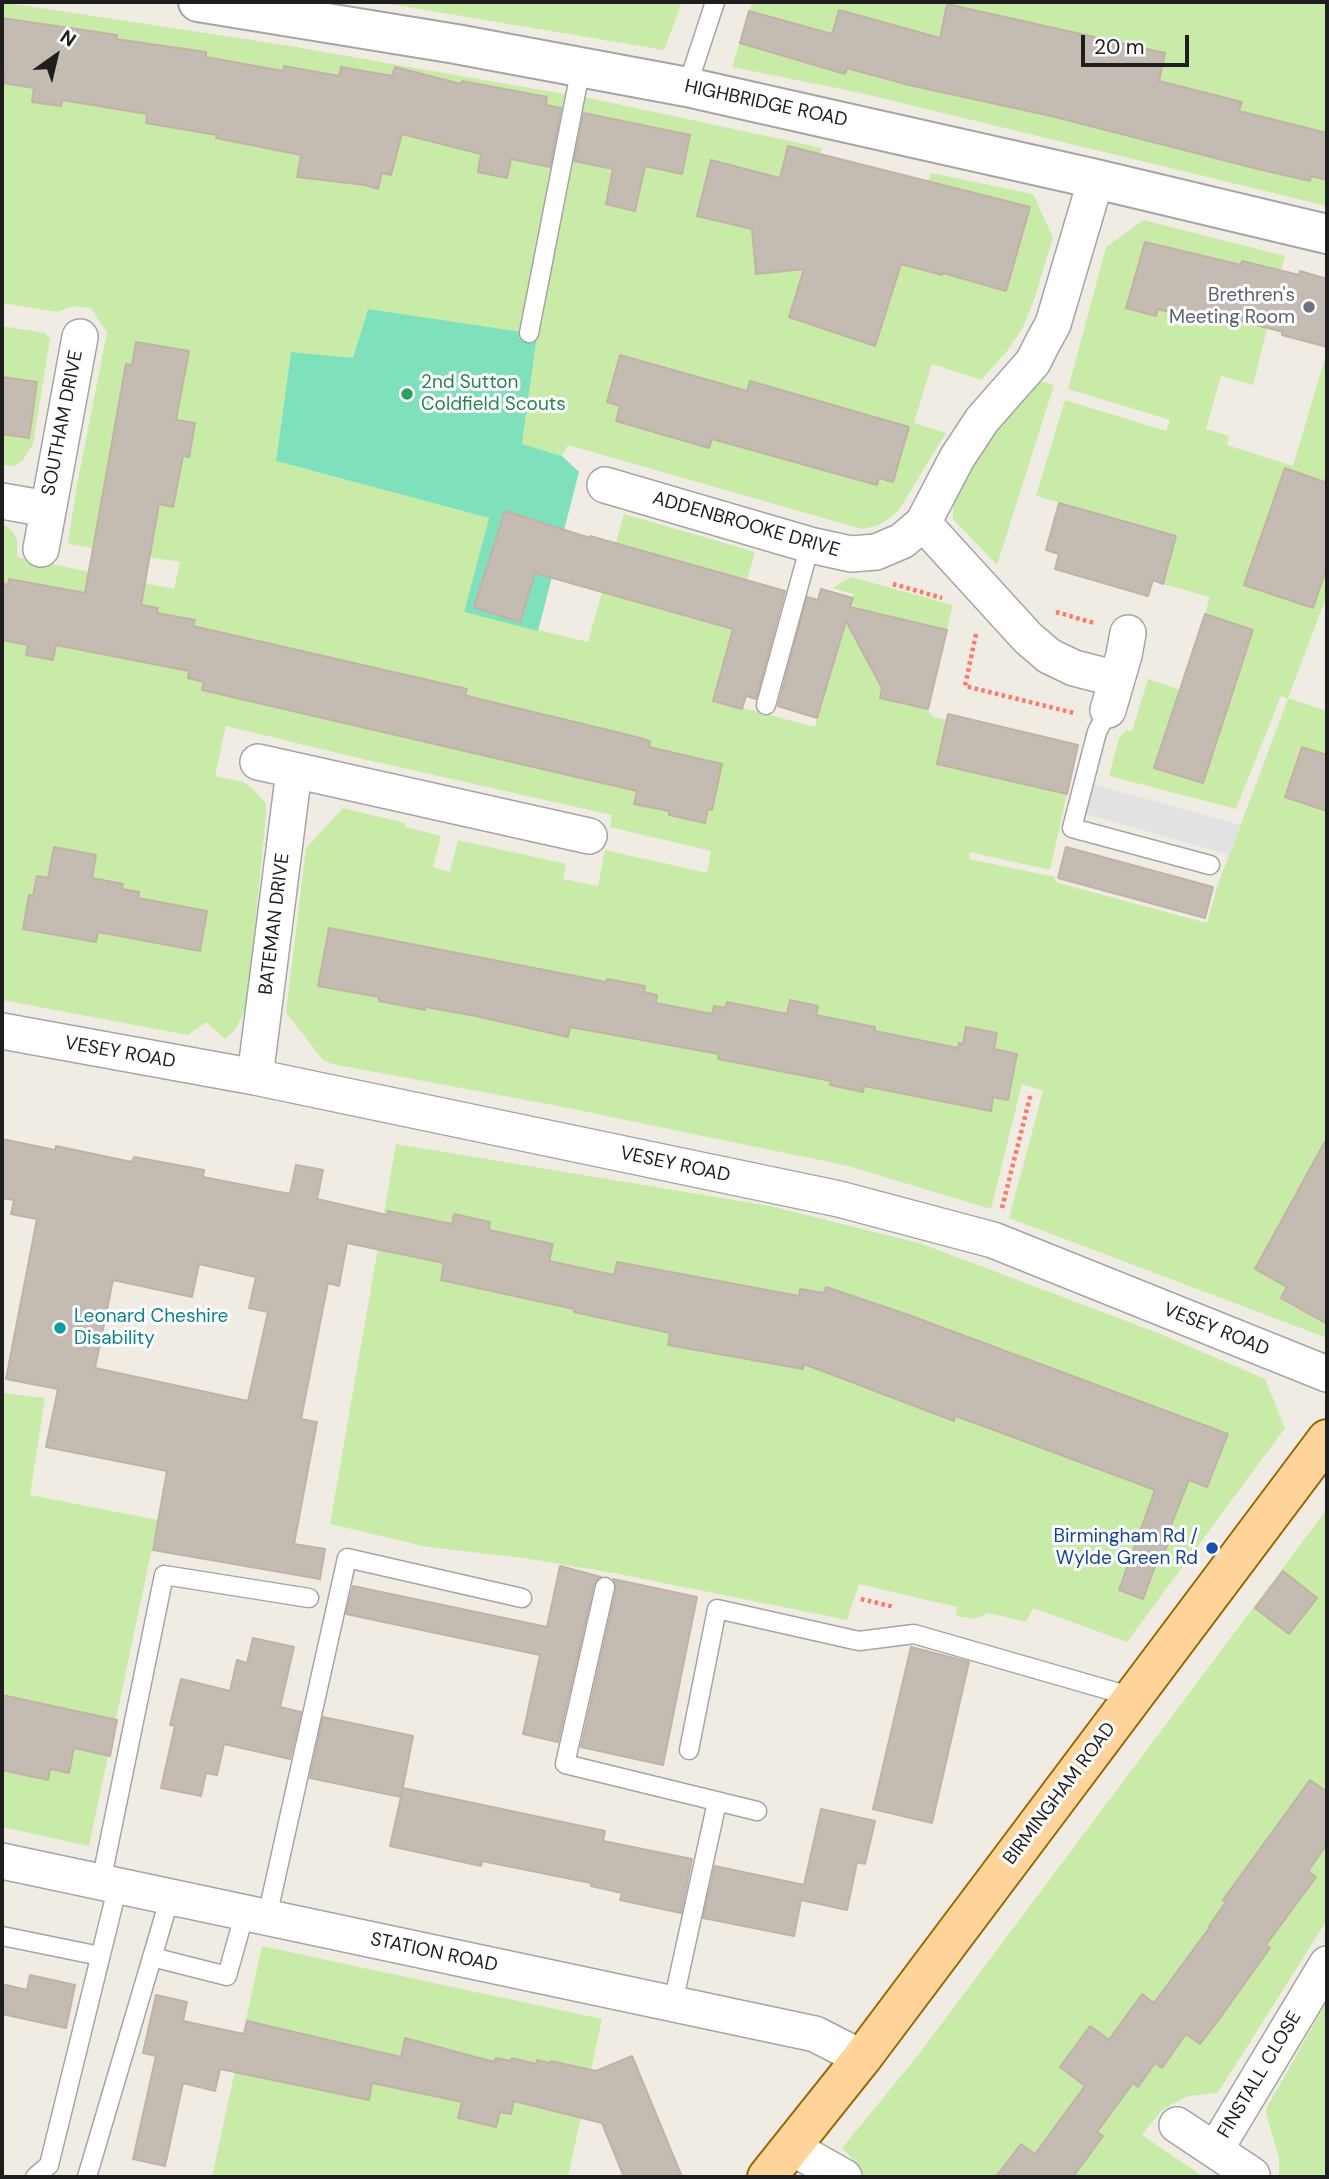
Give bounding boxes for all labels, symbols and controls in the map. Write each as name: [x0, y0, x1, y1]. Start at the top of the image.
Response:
north arrow: [21, 21, 91, 91]
scale bar: [1084, 21, 1192, 65]
text: N: [55, 24, 81, 52]
text: 20 m: [1094, 33, 1145, 61]
street label: HIGHBRIDGE ROAD: [682, 76, 850, 132]
place label: Brethren's Meeting Room: [1169, 285, 1295, 329]
marker: Brethren's Meeting Room: [1301, 299, 1317, 315]
street label: SOUTHAM DRIVE: [38, 348, 88, 498]
place label: 2nd Sutton Coldfield Scouts: [421, 372, 566, 416]
marker: 2nd Sutton Coldfield Scouts: [399, 386, 415, 402]
street label: ADDENBROOKE DRIVE: [650, 487, 842, 563]
street label: BATEMAN DRIVE: [255, 852, 295, 996]
street label: VESEY ROAD: [63, 1032, 177, 1074]
street label: VESEY ROAD: [618, 1142, 732, 1188]
street label: VESEY ROAD: [1160, 1298, 1272, 1362]
place label: Leonard Cheshire Disability: [74, 1306, 228, 1350]
marker: Leonard Cheshire Disability: [52, 1320, 68, 1336]
place label: Birmingham Rd / Wylde Green Rd: [1054, 1526, 1198, 1570]
marker: Birmingham Rd / Wylde Green Rd: [1204, 1540, 1220, 1556]
street label: BIRMINGHAM ROAD: [999, 1718, 1121, 1870]
street label: STATION ROAD: [368, 1928, 500, 1978]
street label: FINSTALL CLOSE: [1213, 2007, 1307, 2143]

